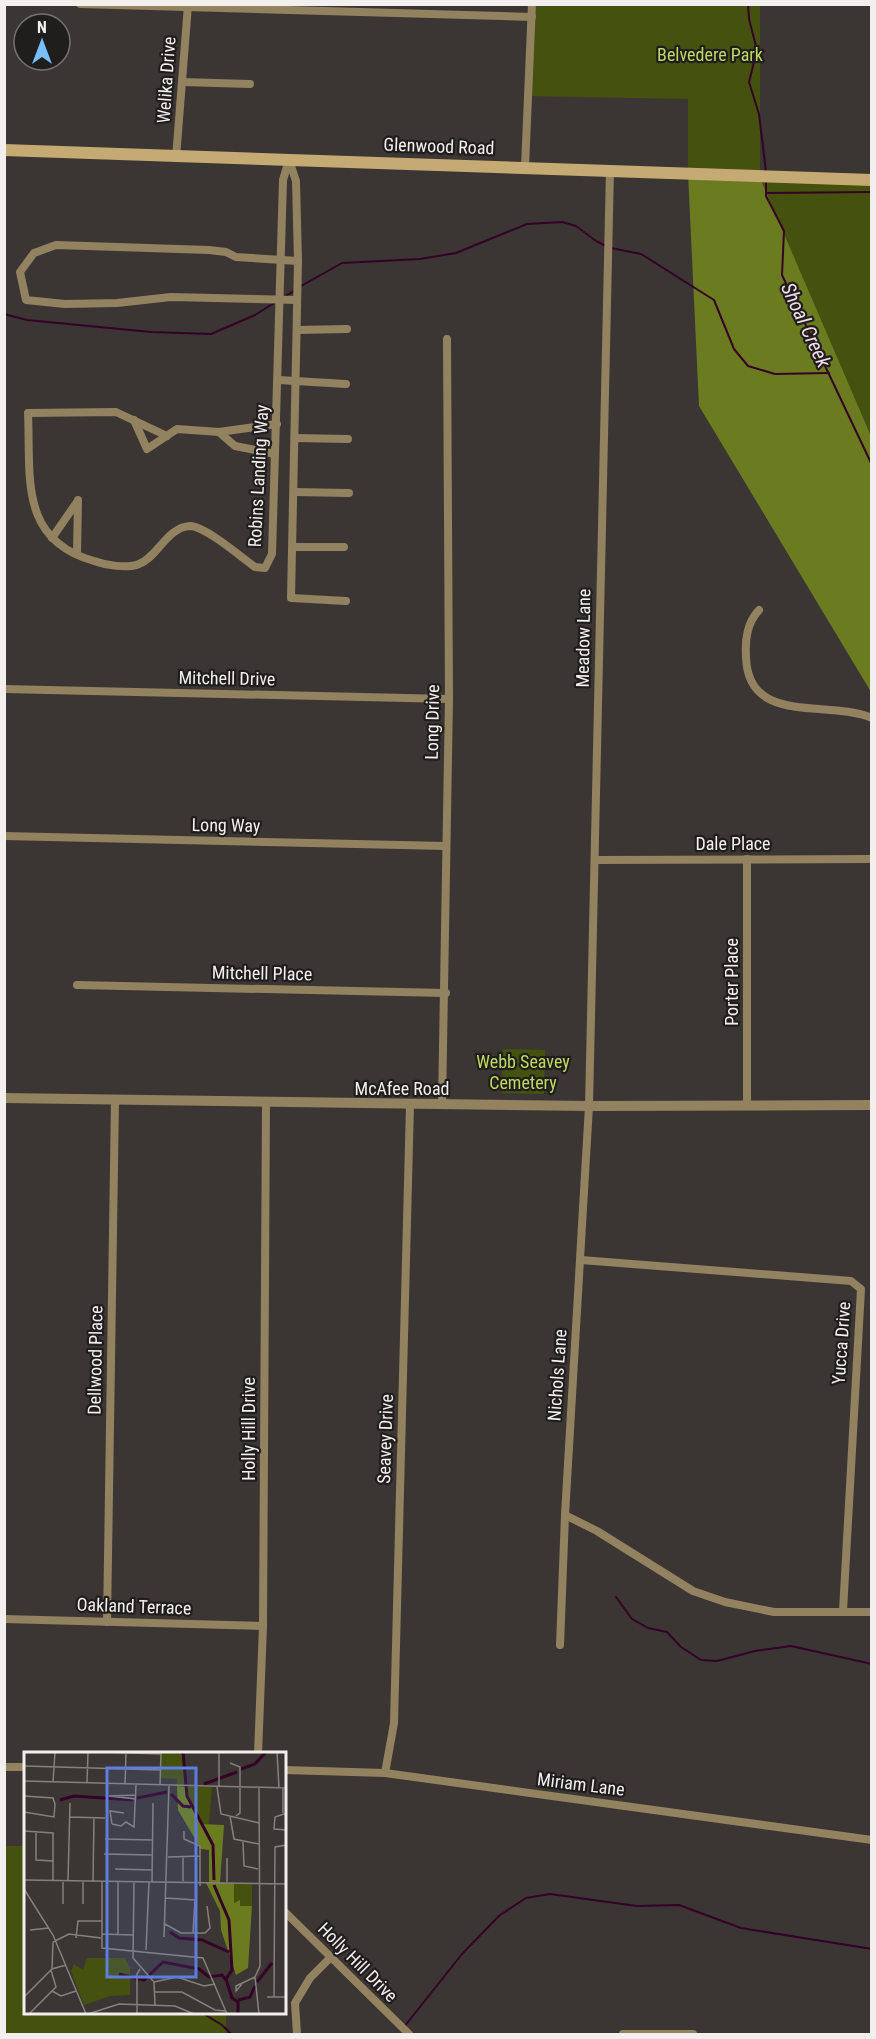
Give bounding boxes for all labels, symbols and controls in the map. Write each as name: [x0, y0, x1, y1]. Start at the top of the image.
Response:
north arrow: [12, 12, 72, 72]
text: N: [37, 18, 47, 37]
street label: Welika Drive: [152, 36, 180, 124]
park label: Belvedere Park: [657, 44, 763, 65]
street label: Glenwood Road: [383, 134, 495, 158]
water label: Shoal Creek: [776, 279, 837, 372]
street label: Robins Landing Way: [244, 404, 272, 548]
street label: Meadow Lane: [572, 588, 594, 688]
street label: Mitchell Drive: [178, 667, 276, 689]
street label: Long Drive: [421, 684, 443, 760]
street label: Long Way: [191, 814, 261, 836]
street label: Dale Place: [695, 833, 771, 854]
street label: Porter Place: [721, 938, 742, 1026]
street label: Mitchell Place: [212, 962, 312, 984]
park label: Webb Seavey Cemetery: [476, 1051, 570, 1093]
street label: McAfee Road: [355, 1078, 449, 1099]
street label: Yucca Drive: [828, 1301, 854, 1385]
street label: Dellwood Place: [84, 1305, 106, 1415]
street label: Nichols Lane: [543, 1328, 571, 1422]
street label: Holly Hill Drive: [238, 1377, 259, 1481]
street label: Seavey Drive: [373, 1394, 397, 1484]
street label: Oakland Terrace: [76, 1594, 192, 1618]
inset map: [24, 1752, 286, 2015]
street label: Miriam Lane: [536, 1768, 626, 1800]
street label: Holly Hill Drive: [314, 1918, 402, 2006]

